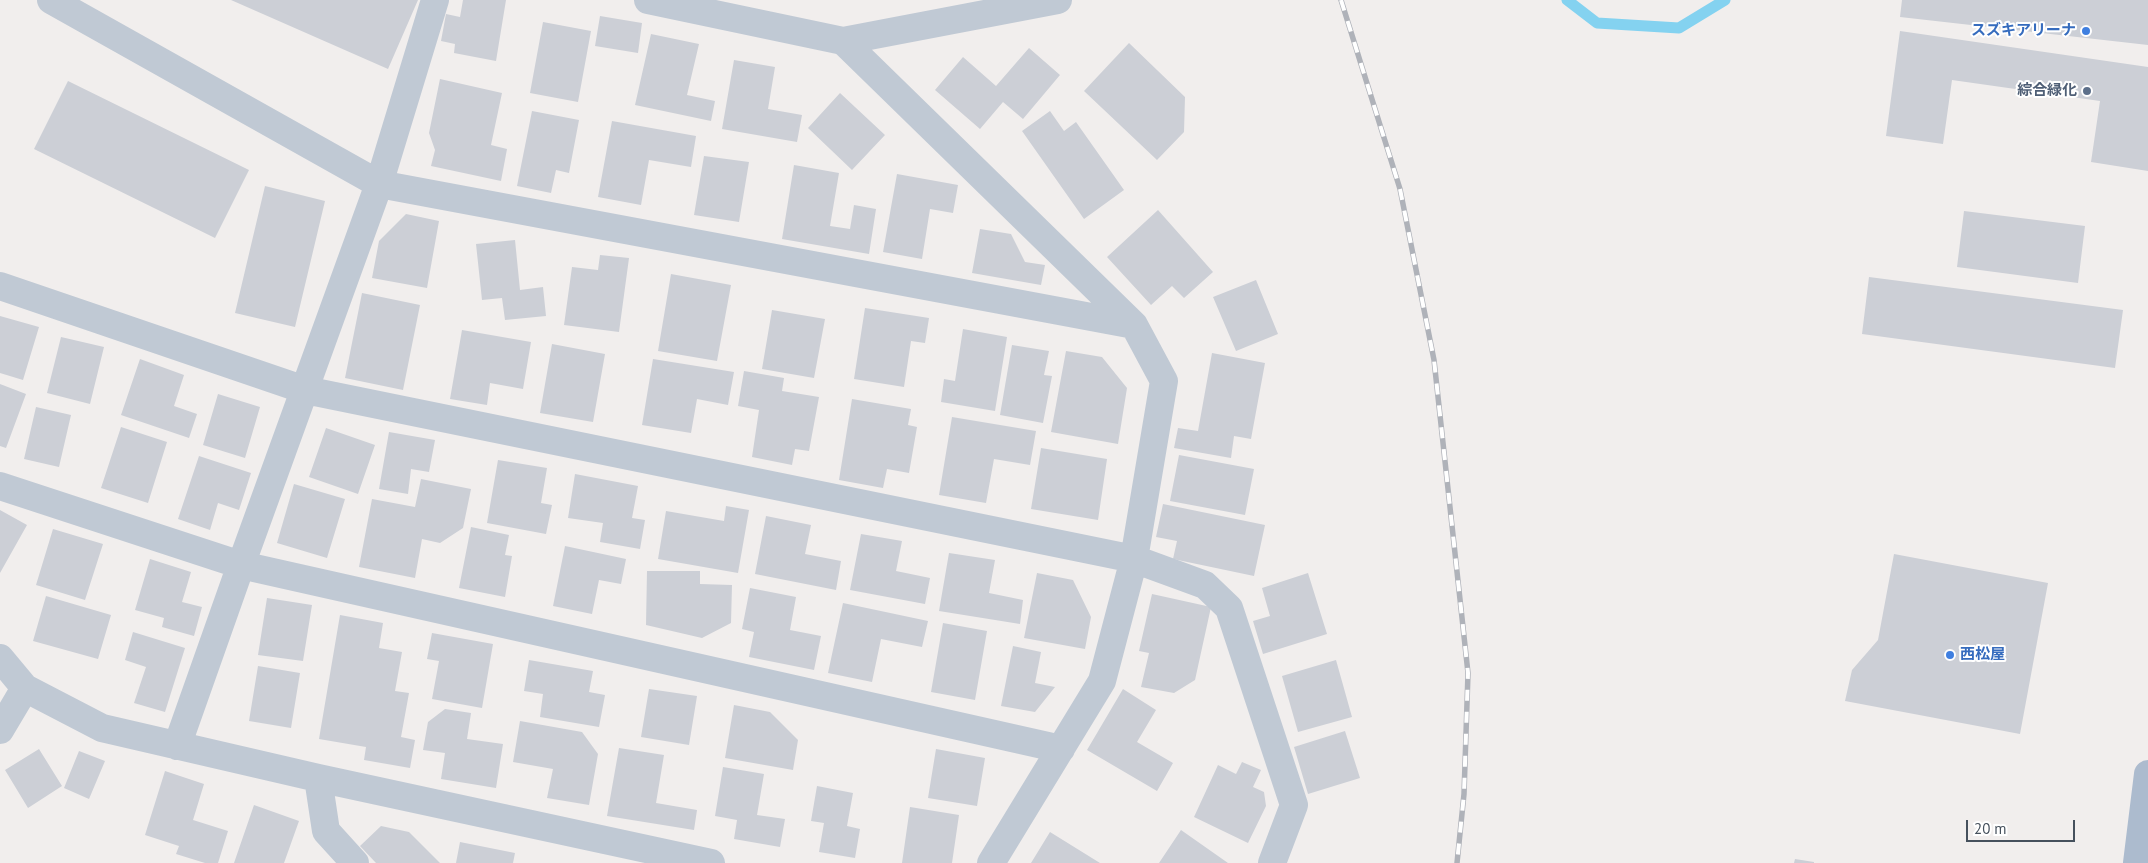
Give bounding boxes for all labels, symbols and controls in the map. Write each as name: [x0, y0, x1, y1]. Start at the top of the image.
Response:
place label: スズキアリーナ: [1971, 22, 2076, 40]
marker: スズキアリーナ: [2080, 25, 2092, 37]
place label: 綜合緑化: [2017, 82, 2077, 100]
marker: 綜合緑化: [2081, 85, 2093, 97]
place label: 西松屋: [1960, 646, 2005, 664]
marker: 西松屋: [1944, 649, 1956, 661]
scale bar: [1968, 810, 2077, 842]
text: 20 m: [1974, 819, 2007, 838]

